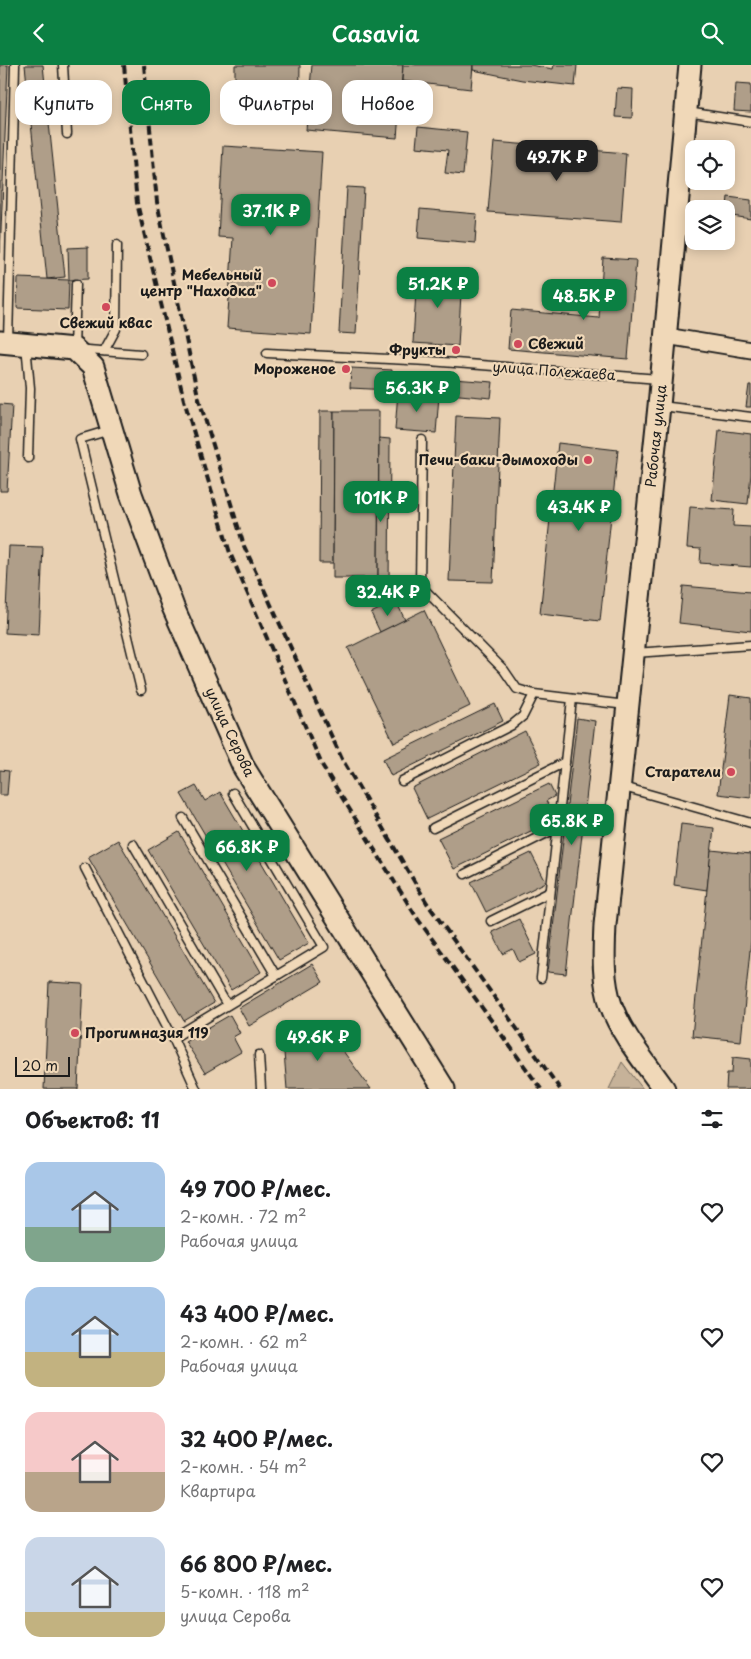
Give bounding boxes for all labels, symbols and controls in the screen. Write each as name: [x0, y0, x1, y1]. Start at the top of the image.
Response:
text: Casavia: [332, 16, 419, 49]
icon: back: [25, 19, 53, 47]
icon: search: [698, 19, 726, 47]
chip: Купить: [15, 80, 112, 125]
chip: Снять: [122, 80, 210, 125]
chip: Фильтры: [220, 80, 332, 125]
chip: Новое: [342, 80, 433, 125]
pin: 49.7K ₽: [511, 139, 603, 182]
map controls: [685, 140, 735, 250]
button: locate: [685, 140, 735, 190]
text: 49.7K ₽: [527, 144, 587, 168]
pin: 37.1K ₽: [225, 193, 317, 236]
text: 37.1K ₽: [242, 198, 300, 222]
button: layers: [685, 200, 735, 250]
place label: Мебельный центр "Находка": [140, 264, 262, 301]
pin: 51.2K ₽: [392, 267, 484, 309]
text: 51.2K ₽: [408, 271, 468, 295]
marker: Мебельный центр "Находка": [266, 277, 278, 289]
pin: 48.5K ₽: [538, 279, 630, 321]
text: 48.5K ₽: [553, 283, 615, 307]
marker: Свежий квас: [100, 301, 112, 313]
place label: Свежий квас: [60, 312, 153, 333]
place label: Свежий: [528, 333, 584, 354]
marker: Свежий: [512, 338, 524, 350]
place label: Фрукты: [389, 339, 446, 360]
marker: Фрукты: [450, 344, 462, 356]
street label: улица Полежаева: [492, 356, 616, 385]
place label: Мороженое: [254, 358, 336, 379]
marker: Мороженое: [340, 363, 352, 375]
pin: 56.3K ₽: [371, 371, 463, 413]
text: 56.3K ₽: [385, 375, 449, 399]
street label: Рабочая улица: [640, 383, 671, 488]
place label: Печи-баки-дымоходы: [418, 449, 578, 470]
marker: Печи-баки-дымоходы: [582, 454, 594, 466]
pin: 101K ₽: [340, 481, 422, 523]
text: 101K ₽: [354, 485, 408, 509]
pin: 43.4K ₽: [533, 489, 625, 532]
text: 43.4K ₽: [547, 494, 611, 518]
pin: 32.4K ₽: [342, 575, 434, 617]
text: 32.4K ₽: [356, 579, 420, 603]
street label: улица Серова: [201, 684, 261, 780]
place label: Старатели: [645, 761, 721, 782]
marker: Старатели: [725, 766, 737, 778]
pin: 65.8K ₽: [526, 803, 618, 846]
text: 65.8K ₽: [541, 808, 603, 832]
pin: 66.8K ₽: [201, 829, 293, 872]
text: 66.8K ₽: [216, 834, 278, 858]
pin: 49.6K ₽: [272, 1019, 364, 1062]
place label: Прогимназия 119: [85, 1022, 209, 1043]
text: 49.6K ₽: [287, 1024, 349, 1048]
marker: Прогимназия 119: [69, 1027, 81, 1039]
scale bar: [15, 1054, 70, 1077]
text: 20 m: [22, 1055, 58, 1076]
text: Объектов: 11: [25, 1103, 160, 1135]
icon: filters: [698, 1105, 726, 1133]
text: 49 700 ₽/мес.: [180, 1172, 331, 1204]
icon: home: [65, 1182, 125, 1242]
icon: heart: [698, 1198, 726, 1226]
text: 2-комн. · 72 m²: [180, 1204, 307, 1228]
text: Рабочая улица: [180, 1228, 298, 1252]
text: 43 400 ₽/мес.: [180, 1297, 334, 1329]
icon: home: [65, 1307, 125, 1367]
icon: heart: [698, 1323, 726, 1351]
text: 2-комн. · 62 m²: [180, 1329, 307, 1353]
text: Рабочая улица: [180, 1353, 298, 1377]
text: 32 400 ₽/мес.: [180, 1422, 333, 1454]
icon: home: [65, 1432, 125, 1492]
icon: heart: [698, 1448, 726, 1476]
text: 2-комн. · 54 m²: [180, 1454, 307, 1478]
text: Квартира: [180, 1478, 255, 1502]
text: 66 800 ₽/мес.: [180, 1547, 332, 1579]
icon: home: [65, 1557, 125, 1617]
icon: heart: [698, 1573, 726, 1601]
text: 5-комн. · 118 m²: [180, 1579, 310, 1603]
text: улица Серова: [180, 1603, 290, 1627]

